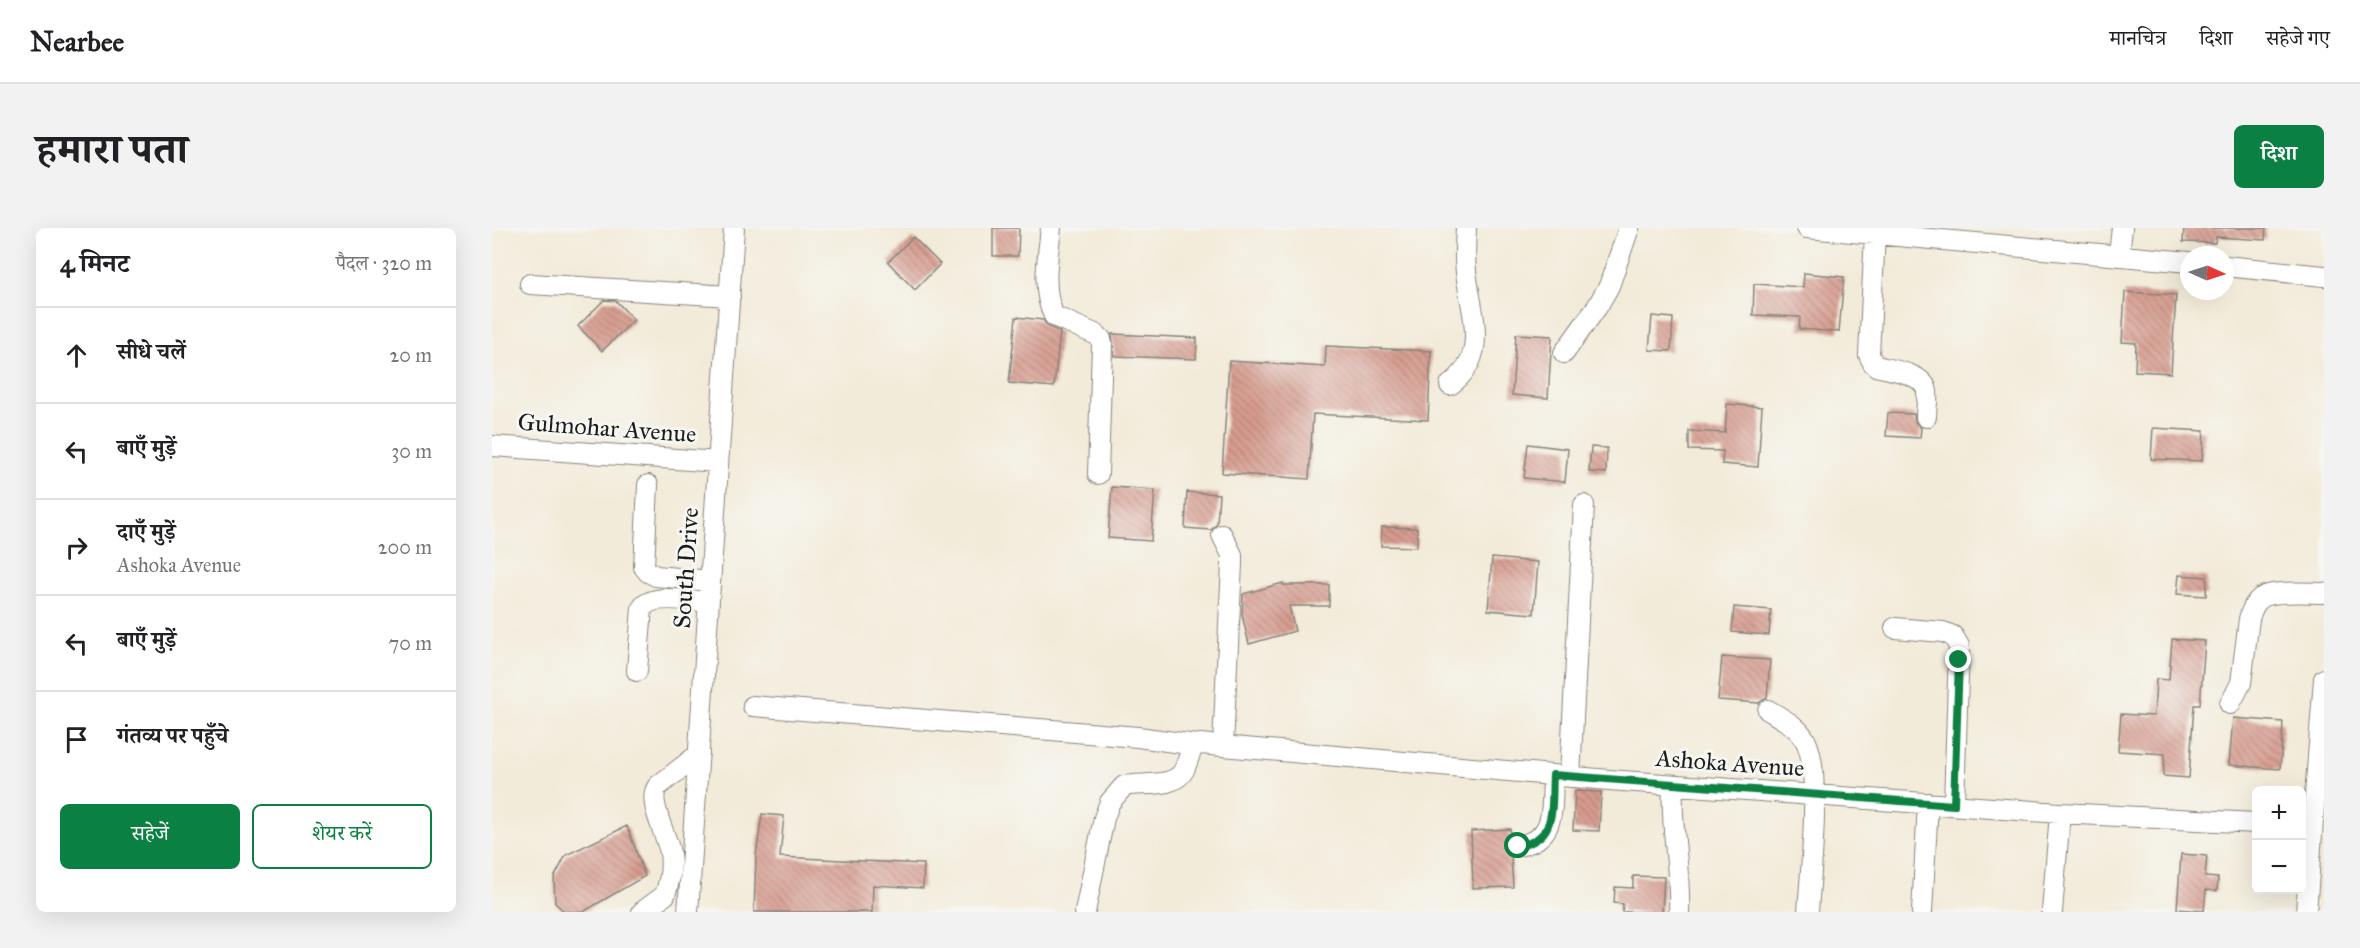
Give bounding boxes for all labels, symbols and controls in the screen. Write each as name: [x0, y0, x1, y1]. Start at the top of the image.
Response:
text: Nearbee: [30, 24, 124, 59]
text: मानचित्र: [2109, 25, 2166, 51]
text: दिशा: [2199, 25, 2233, 51]
text: सहेजे गए: [2266, 25, 2330, 51]
text: हमारा पता: [36, 123, 188, 175]
button: दिशा: [2234, 125, 2324, 188]
north arrow: [2180, 246, 2234, 300]
text: 4 मिनट: [60, 247, 129, 279]
text: पैदल · 320 m: [336, 251, 432, 275]
text: सीधे चलें: [117, 338, 186, 365]
icon: ahead: [60, 339, 93, 372]
text: 20 m: [389, 343, 432, 367]
street label: Gulmohar Avenue: [517, 407, 697, 449]
text: बाएँ मुड़ें: [117, 434, 176, 461]
icon: left: [60, 435, 93, 468]
text: 30 m: [391, 439, 432, 463]
street label: South Drive: [667, 506, 705, 630]
text: दाएँ मुड़ें: [117, 518, 176, 545]
icon: right: [60, 531, 93, 564]
text: 200 m: [378, 535, 432, 559]
text: Ashoka Avenue: [117, 553, 241, 577]
text: बाएँ मुड़ें: [117, 626, 176, 653]
icon: left: [60, 627, 93, 660]
text: 70 m: [389, 631, 432, 655]
route end: [1945, 646, 1971, 672]
text: गंतव्य पर पहुँचे: [117, 722, 228, 749]
icon: arrive: [60, 723, 93, 756]
street label: Ashoka Avenue: [1654, 743, 1805, 783]
map controls: [2252, 786, 2306, 894]
button: +: [2252, 786, 2306, 840]
button: सहेजें: [60, 804, 240, 869]
button: शेयर करें: [252, 804, 432, 869]
route start: [1504, 832, 1530, 858]
button: −: [2252, 840, 2306, 894]

